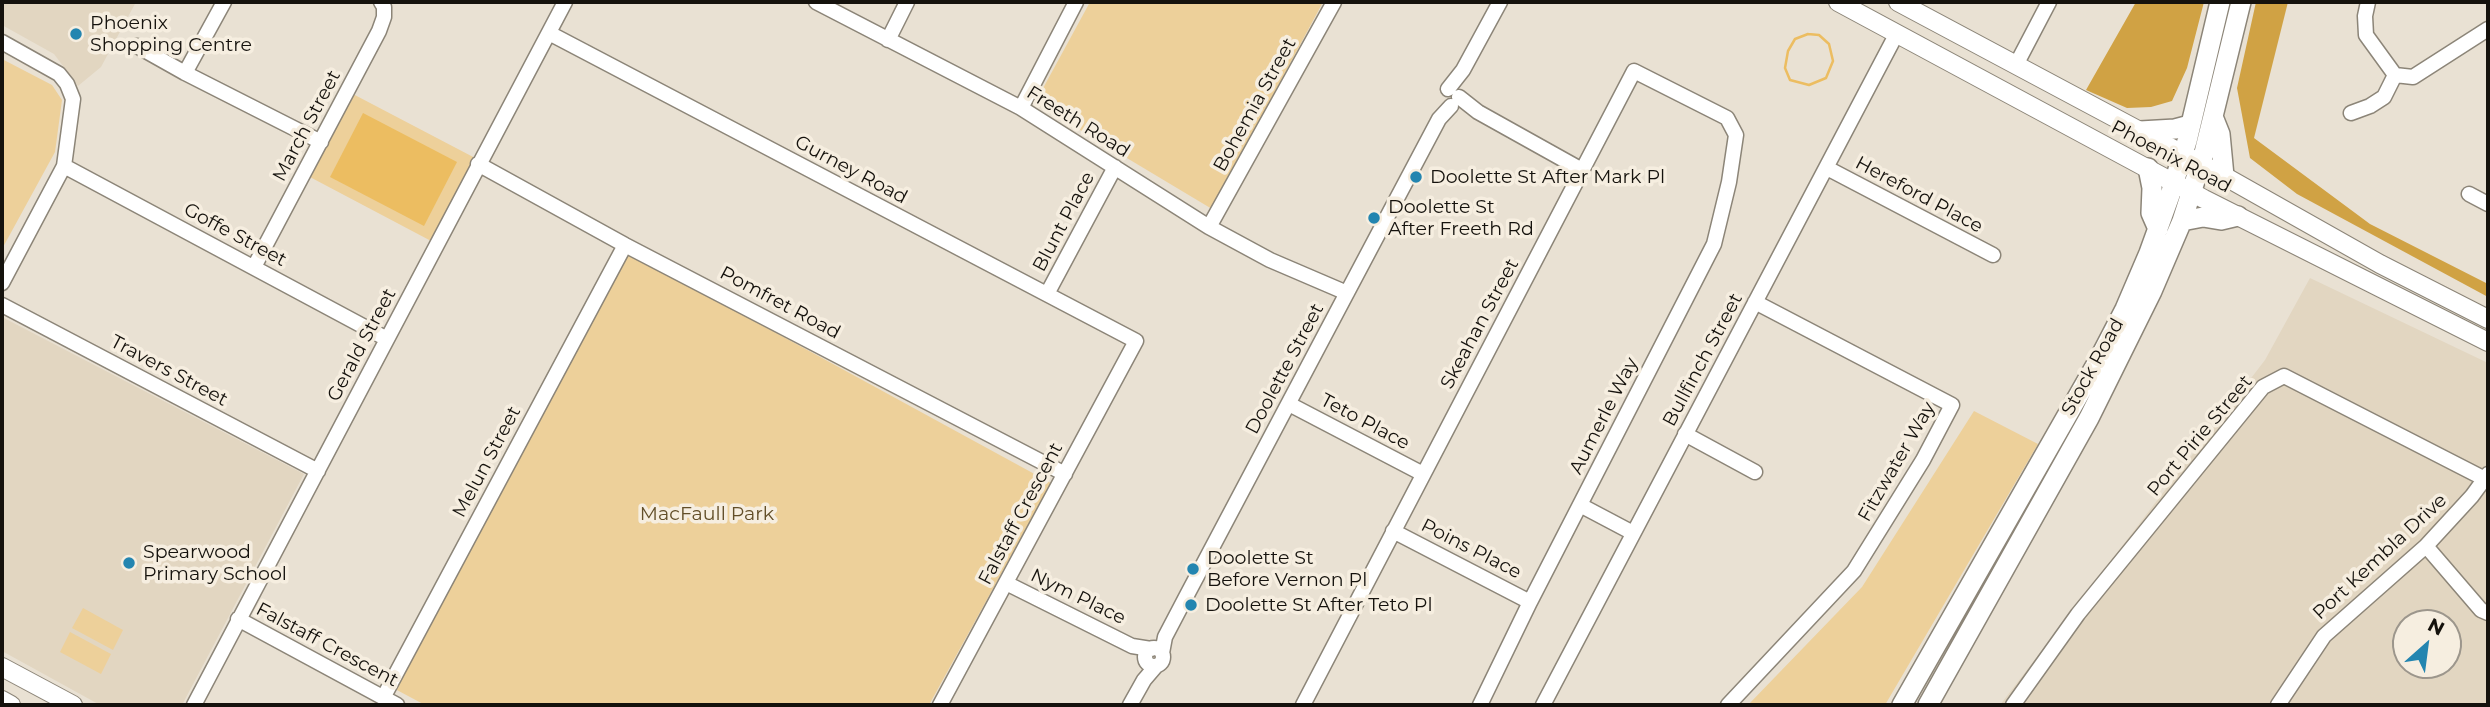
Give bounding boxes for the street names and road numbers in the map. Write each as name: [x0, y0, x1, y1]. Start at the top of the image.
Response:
street label: Bohemia Street: [1209, 34, 1301, 176]
street label: March Street: [268, 67, 346, 185]
street label: Freeth Road: [1022, 81, 1134, 163]
street label: Phoenix Road: [2107, 116, 2235, 198]
street label: Gurney Road: [791, 131, 911, 209]
street label: Hereford Place: [1851, 152, 1987, 238]
street label: Blunt Place: [1028, 168, 1100, 276]
street label: Goffe Street: [180, 198, 290, 272]
street label: Skeahan Street: [1436, 255, 1524, 393]
street label: Pomfret Road: [716, 262, 844, 344]
street label: Gerald Street: [323, 285, 401, 405]
street label: Bullfinch Street: [1658, 290, 1748, 430]
street label: Doolette Street: [1241, 300, 1329, 438]
street label: Stock Road: [2057, 314, 2129, 420]
street label: Travers Street: [107, 331, 231, 411]
street label: Aumerle Way: [1565, 354, 1643, 478]
street label: Port Pirie Street: [2143, 371, 2257, 501]
street label: Teto Place: [1317, 389, 1413, 455]
street label: Fitzwater Way: [1854, 398, 1940, 526]
street label: Melun Street: [448, 402, 526, 522]
street label: Falstaff Crescent: [974, 439, 1068, 589]
street label: Port Kembla Drive: [2308, 489, 2452, 625]
street label: Poins Place: [1417, 514, 1525, 584]
street label: Nym Place: [1027, 564, 1129, 630]
street label: Falstaff Crescent: [252, 598, 402, 692]

